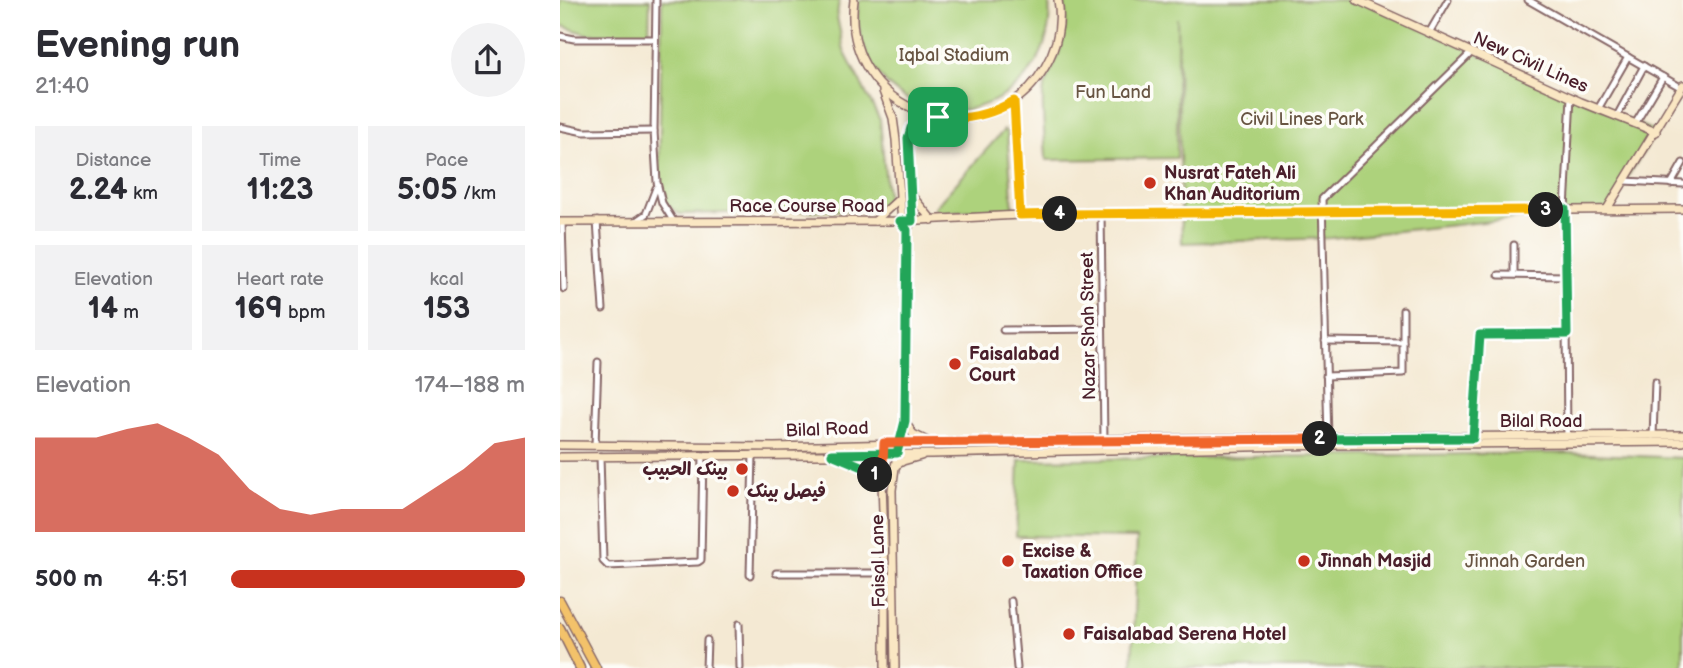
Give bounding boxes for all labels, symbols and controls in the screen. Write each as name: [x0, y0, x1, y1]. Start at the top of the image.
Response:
text: Evening run: [35, 23, 240, 68]
button: share: [451, 23, 525, 97]
street label: New Civil Lines: [1470, 28, 1592, 97]
park label: Iqbal Stadium: [899, 45, 1009, 66]
text: 21:40: [35, 72, 89, 100]
park label: Fun Land: [1075, 82, 1151, 103]
pin: [908, 87, 968, 147]
icon: arrive: [919, 98, 957, 136]
park label: Civil Lines Park: [1240, 109, 1364, 130]
text: Distance: [75, 149, 151, 172]
text: Time: [259, 149, 301, 172]
text: Pace: [425, 149, 468, 172]
place label: Nusrat Fateh Ali Khan Auditorium: [1164, 163, 1300, 205]
text: 2.24: [69, 172, 128, 208]
text: 11:23: [246, 172, 314, 208]
text: 5:05: [397, 172, 458, 208]
marker: Nusrat Fateh Ali Khan Auditorium: [1142, 175, 1158, 191]
text: km: [128, 182, 158, 205]
text: /km: [458, 182, 496, 205]
pin: 3: [1528, 192, 1564, 228]
street label: Race Course Road: [729, 196, 885, 217]
pin: 4: [1042, 196, 1078, 232]
text: 3: [1540, 198, 1551, 221]
text: 4: [1054, 202, 1065, 225]
street label: Nazar Shah Street: [1077, 251, 1100, 400]
text: Elevation: [74, 268, 153, 291]
text: Heart rate: [236, 268, 324, 291]
text: kcal: [430, 268, 464, 291]
text: 14: [88, 291, 118, 327]
text: 169: [235, 291, 283, 327]
text: 153: [423, 291, 470, 327]
text: m: [118, 301, 139, 324]
text: bpm: [283, 301, 325, 324]
place label: Faisalabad Court: [969, 344, 1060, 386]
marker: Faisalabad Court: [947, 356, 963, 372]
text: Elevation: [35, 371, 131, 399]
text: 174–188 m: [415, 371, 525, 399]
street label: Bilal Road: [1499, 411, 1583, 432]
street label: Bilal Road: [785, 418, 869, 441]
pin: 2: [1302, 422, 1338, 457]
text: 2: [1314, 427, 1325, 450]
pin: 1: [858, 458, 892, 492]
place label: بينک الحبيب: [642, 459, 728, 480]
marker: بينک الحبيب: [734, 461, 750, 477]
text: 1: [871, 463, 879, 486]
place label: فیصل بینک: [747, 481, 826, 502]
marker: فیصل بینک: [725, 483, 741, 499]
street label: Faisal Lane: [867, 514, 890, 608]
place label: Excise & Taxation Office: [1022, 541, 1143, 583]
place label: Jinnah Masjid: [1318, 551, 1431, 572]
park label: Jinnah Garden: [1465, 551, 1585, 572]
marker: Excise & Taxation Office: [1000, 553, 1016, 569]
marker: Jinnah Masjid: [1296, 553, 1312, 569]
text: 500 m: [35, 565, 103, 593]
text: 4:51: [147, 565, 188, 593]
place label: Faisalabad Serena Hotel: [1083, 624, 1286, 645]
marker: Faisalabad Serena Hotel: [1061, 626, 1077, 642]

